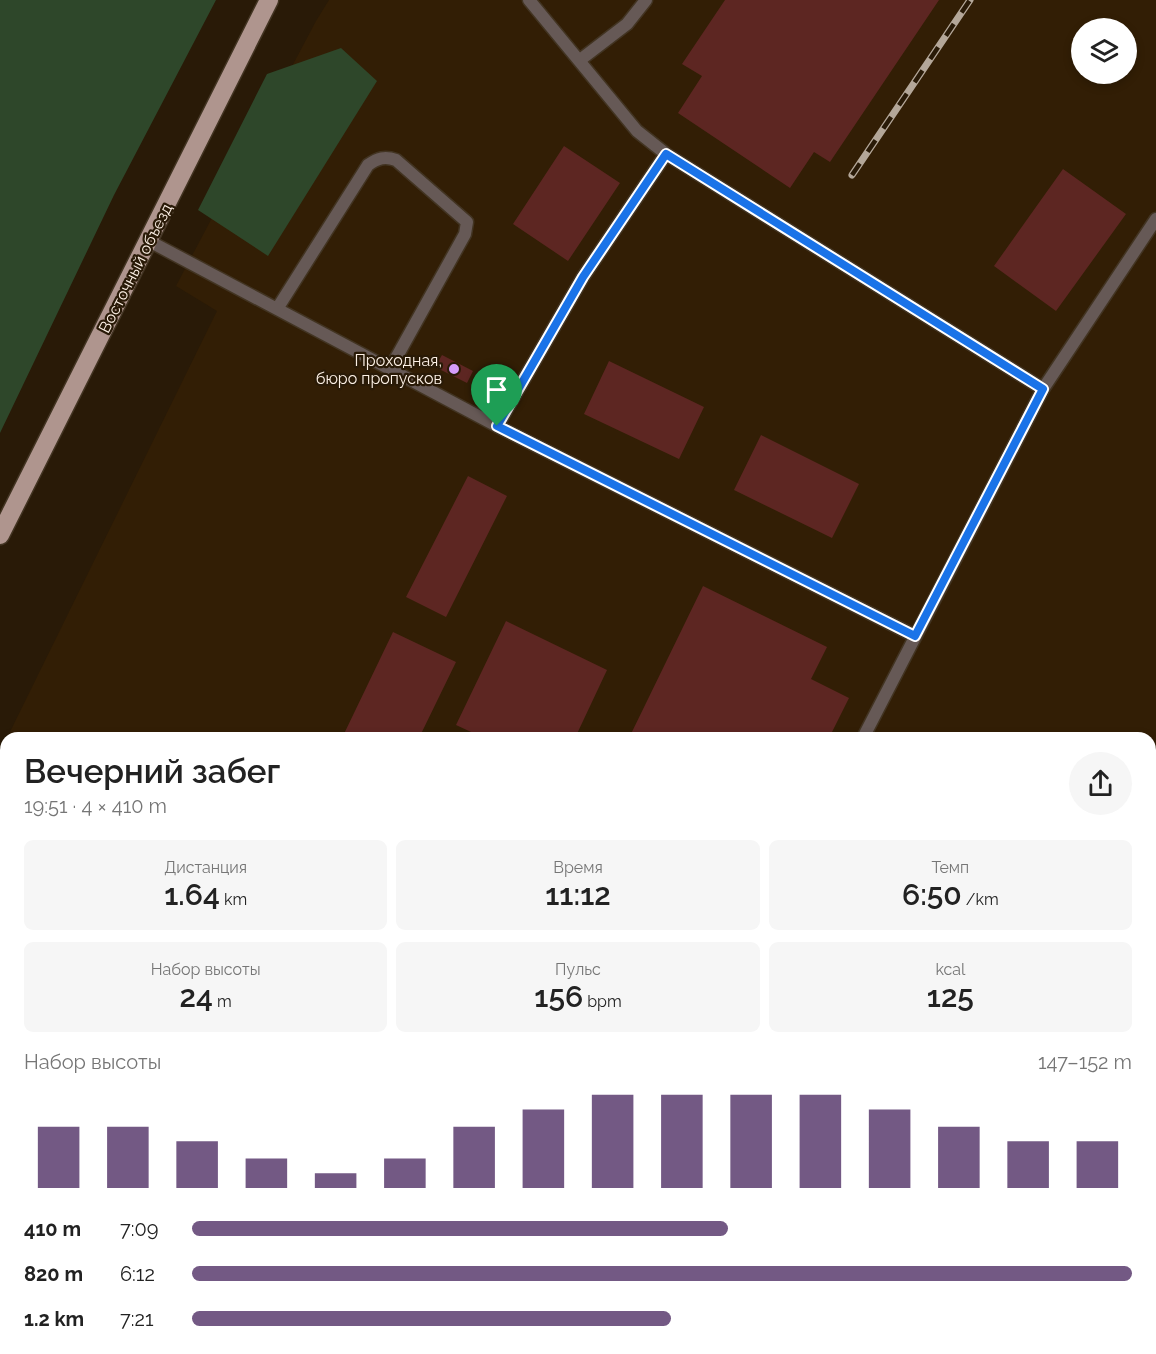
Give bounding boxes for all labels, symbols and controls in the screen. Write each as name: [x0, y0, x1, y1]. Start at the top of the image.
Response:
map controls: [1071, 18, 1137, 84]
button: layers: [1071, 18, 1137, 84]
street label: Восточный объезд: [95, 200, 176, 336]
place label: Проходная, бюро пропусков: [316, 351, 442, 388]
marker: Проходная, бюро пропусков: [447, 362, 461, 376]
pin: [471, 364, 522, 426]
icon: arrive: [480, 373, 513, 406]
text: Вечерний забег: [24, 752, 280, 791]
button: share: [1069, 752, 1132, 815]
text: 19:51 · 4 × 410 m: [24, 794, 167, 818]
text: Дистанция: [164, 858, 247, 877]
text: Время: [553, 858, 603, 877]
text: Темп: [931, 858, 969, 877]
text: 1.64: [164, 877, 220, 912]
text: 11:12: [545, 877, 611, 912]
text: 6:50: [902, 877, 962, 912]
text: km: [220, 890, 247, 909]
text: /km: [962, 890, 999, 909]
text: Набор высоты: [151, 960, 261, 979]
text: Пульс: [555, 960, 601, 979]
text: kcal: [935, 960, 965, 979]
text: 24: [180, 979, 213, 1014]
text: 156: [534, 979, 583, 1014]
text: 125: [927, 979, 974, 1014]
text: m: [213, 992, 232, 1011]
text: bpm: [583, 992, 622, 1011]
text: Набор высоты: [24, 1050, 161, 1074]
text: 147–152 m: [1038, 1050, 1132, 1074]
text: 410 m: [24, 1217, 81, 1241]
text: 7:09: [120, 1217, 158, 1241]
text: 820 m: [24, 1262, 83, 1286]
text: 6:12: [120, 1262, 155, 1286]
text: 1.2 km: [24, 1307, 84, 1331]
text: 7:21: [120, 1307, 153, 1331]

